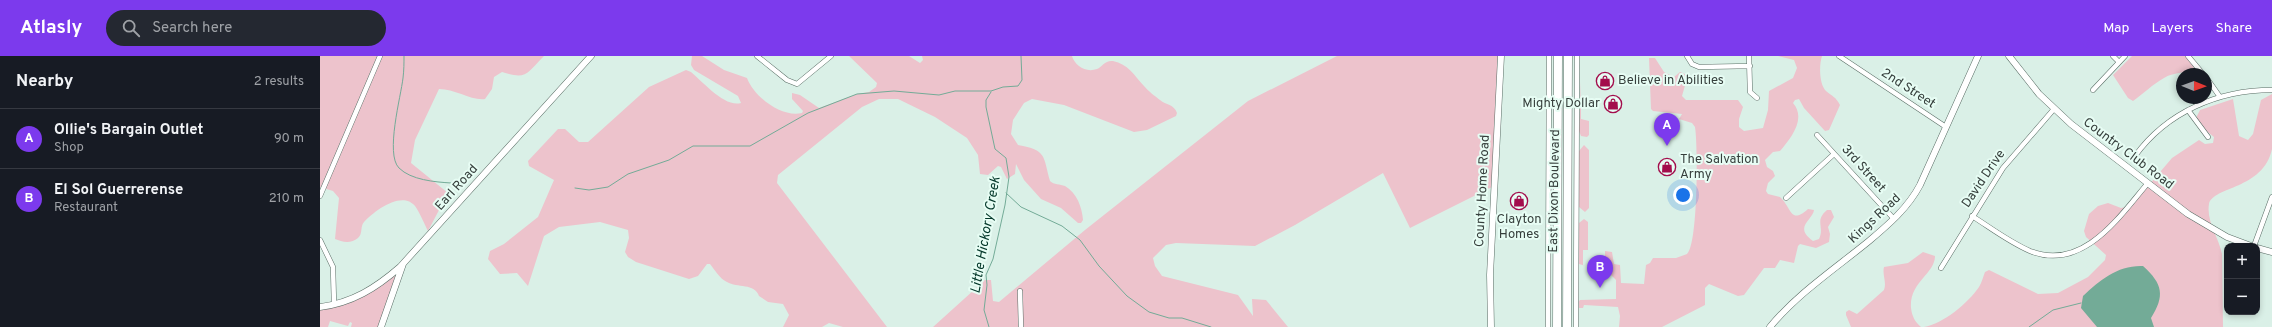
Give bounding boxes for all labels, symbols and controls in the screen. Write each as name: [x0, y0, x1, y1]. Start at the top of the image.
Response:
search box: [106, 10, 386, 46]
text: Atlasly: [20, 16, 82, 40]
icon: search: [120, 17, 142, 39]
text: Search here: [152, 19, 232, 38]
text: Map: [2103, 20, 2129, 37]
text: Layers: [2151, 20, 2193, 37]
text: Share: [2215, 20, 2252, 37]
street label: 2nd Street: [1878, 66, 1938, 113]
north arrow: [2176, 68, 2212, 104]
text: Nearby: [16, 71, 73, 93]
shop icon: Believe in Abilities: [1595, 71, 1615, 91]
place label: Believe in Abilities: [1618, 73, 1724, 89]
text: 2 results: [254, 74, 304, 90]
shop icon: Mighty Dollar: [1603, 94, 1623, 114]
place label: Mighty Dollar: [1522, 96, 1600, 112]
pin: A: [1654, 113, 1680, 146]
street label: Country Club Road: [2080, 115, 2176, 193]
text: Ollie's Bargain Outlet: [54, 121, 203, 140]
street label: East Dixon Boulevard: [1546, 129, 1564, 253]
text: A: [24, 131, 34, 147]
text: 90 m: [274, 131, 304, 147]
street label: County Home Road: [1472, 134, 1494, 248]
text: Shop: [54, 140, 84, 156]
street label: 3rd Street: [1837, 142, 1889, 196]
street label: David Drive: [1959, 147, 2009, 211]
place label: The Salvation Army: [1680, 152, 1759, 183]
shop icon: The Salvation Army: [1657, 157, 1677, 177]
street label: Earl Road: [432, 162, 482, 214]
water label: Little Hickory Creek: [967, 174, 1005, 295]
text: El Sol Guerrerense: [54, 181, 183, 200]
your location: [1673, 185, 1693, 205]
text: B: [25, 191, 33, 207]
text: 210 m: [269, 191, 304, 207]
shop icon: Clayton Homes: [1509, 191, 1529, 211]
street label: Kings Road: [1845, 191, 1905, 247]
text: Restaurant: [54, 200, 118, 216]
place label: Clayton Homes: [1497, 212, 1541, 243]
map controls: [2224, 243, 2260, 315]
button: +: [2224, 243, 2260, 279]
pin: B: [1587, 255, 1613, 288]
button: −: [2224, 279, 2260, 315]

